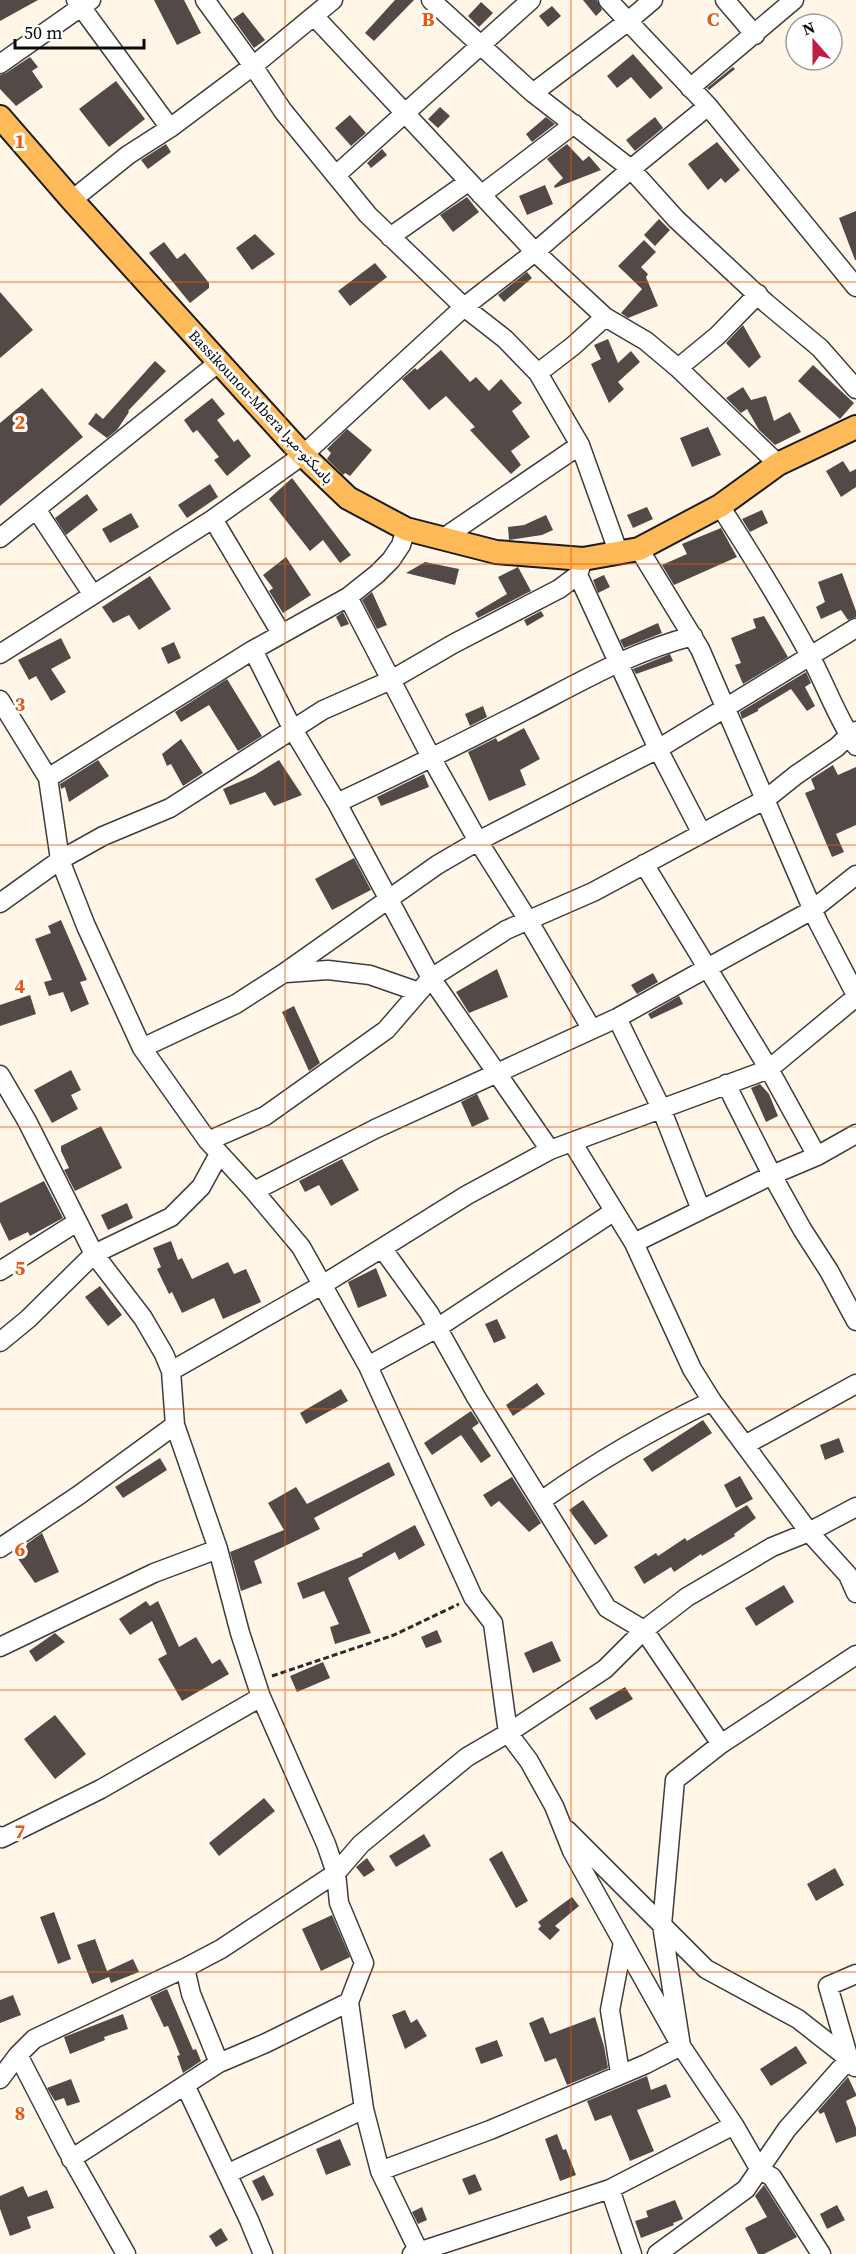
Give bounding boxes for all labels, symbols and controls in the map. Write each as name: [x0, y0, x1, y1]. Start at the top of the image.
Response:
text: B: [421, 5, 435, 33]
text: C: [707, 5, 719, 33]
scale bar: [15, 12, 144, 50]
north arrow: [784, 12, 844, 72]
text: N: [799, 16, 818, 40]
text: 50 m: [24, 20, 62, 45]
text: 1: [15, 127, 25, 155]
street label: Bassikounou-Mbera باسكنو-مبرا: [184, 325, 339, 488]
text: 2: [15, 408, 26, 436]
text: 3: [15, 690, 26, 718]
text: 4: [15, 972, 26, 1000]
text: 5: [15, 1254, 26, 1282]
text: 6: [15, 1535, 26, 1563]
text: 7: [15, 1817, 26, 1845]
text: 8: [15, 2099, 25, 2127]

